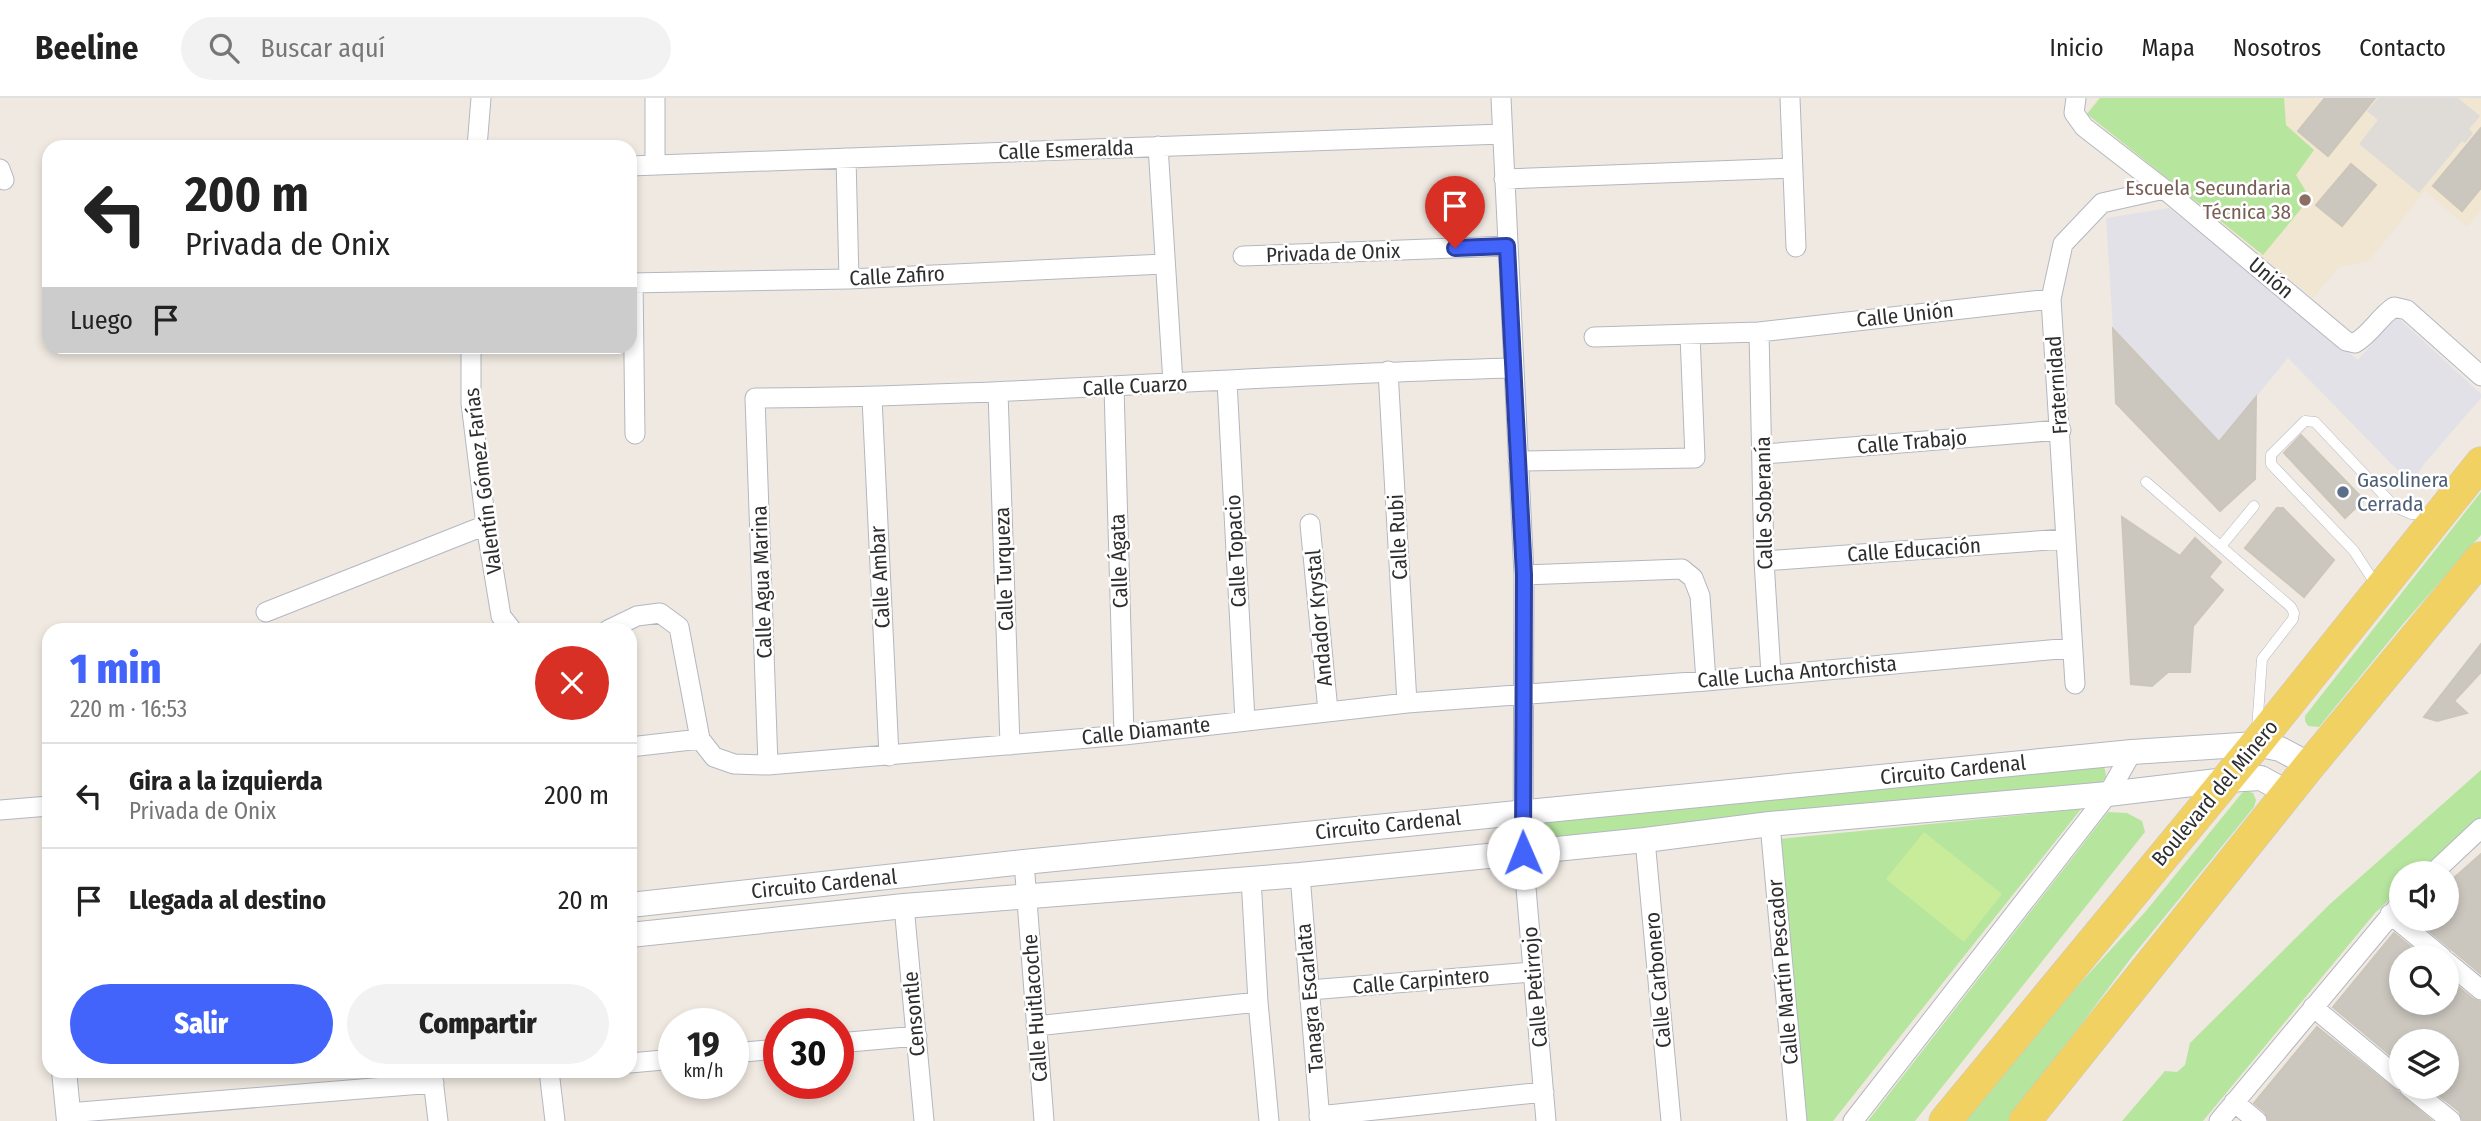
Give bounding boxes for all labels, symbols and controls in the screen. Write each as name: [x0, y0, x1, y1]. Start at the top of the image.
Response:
search box: [181, 17, 671, 80]
text: Beeline: [35, 28, 139, 68]
icon: search: [205, 29, 243, 67]
text: Buscar aquí: [261, 33, 385, 64]
text: Inicio: [2050, 34, 2104, 62]
text: Mapa: [2142, 34, 2195, 62]
text: Nosotros: [2233, 34, 2321, 62]
text: Contacto: [2359, 34, 2446, 62]
street label: Calle Esmeralda: [998, 135, 1134, 165]
text: 200 m: [185, 165, 309, 224]
icon: left: [70, 168, 161, 259]
place label: Escuela Secundaria Técnica 38: [2125, 175, 2291, 225]
pin: [1425, 176, 1485, 248]
icon: arrive: [1436, 187, 1474, 225]
marker: Escuela Secundaria Técnica 38: [2297, 192, 2313, 208]
text: Privada de Onix: [185, 225, 390, 263]
street label: Privada de Onix: [1265, 238, 1401, 268]
street label: Unión: [2243, 252, 2299, 304]
street label: Calle Zafiro: [849, 261, 945, 291]
street label: Calle Unión: [1855, 297, 1955, 333]
icon: arrive: [147, 301, 185, 339]
text: Luego: [70, 305, 133, 336]
street label: Fraternidad: [2041, 335, 2073, 435]
street label: Calle Cuarzo: [1082, 370, 1188, 402]
street label: Valentín Gómez Farías: [459, 386, 507, 576]
street label: Calle Trabajo: [1856, 424, 1968, 460]
street label: Calle Soberanía: [1750, 436, 1778, 570]
place label: Gasolinera Cerrada: [2357, 467, 2448, 517]
marker: Gasolinera Cerrada: [2335, 484, 2351, 500]
street label: Calle Topacio: [1220, 494, 1252, 608]
street label: Calle Rubi: [1383, 494, 1413, 580]
street label: Calle Agua Marina: [746, 505, 778, 659]
street label: Calle Turqueza: [989, 506, 1019, 632]
street label: Calle Ágata: [1104, 513, 1134, 609]
street label: Calle Ambar: [864, 524, 896, 629]
street label: Calle Educación: [1846, 532, 1982, 568]
street label: Andador Krystal: [1300, 548, 1338, 687]
text: 1 min: [70, 644, 161, 694]
button: close: [535, 646, 609, 720]
street label: Calle Lucha Antorchista: [1696, 650, 1898, 694]
text: 220 m · 16:53: [70, 695, 187, 723]
street label: Calle Diamante: [1080, 711, 1212, 751]
street label: Boulevard del Minero: [2146, 715, 2284, 871]
street label: Circuito Cardenal: [1879, 749, 2027, 791]
text: Gira a la izquierda: [129, 766, 323, 797]
icon: left: [70, 777, 108, 815]
text: 200 m: [544, 780, 609, 811]
text: Privada de Onix: [129, 797, 276, 825]
street label: Circuito Cardenal: [1314, 804, 1462, 846]
position arrow: [1486, 816, 1560, 890]
map controls: [2389, 861, 2459, 1099]
button: sound: [2389, 861, 2459, 931]
street label: Circuito Cardenal: [750, 863, 898, 905]
street label: Calle Martín Pescador: [1762, 878, 1804, 1066]
icon: arrive: [70, 882, 108, 920]
text: Llegada al destino: [129, 885, 326, 916]
text: 20 m: [558, 885, 609, 916]
street label: Calle Carbonero: [1639, 911, 1677, 1049]
street label: Tanagra Escarlata: [1291, 922, 1329, 1074]
street label: Calle Petirrojo: [1517, 926, 1553, 1048]
street label: Calle Huitlacoche: [1017, 933, 1053, 1083]
button: search: [2389, 945, 2459, 1015]
street label: Calle Carpintero: [1352, 962, 1490, 1000]
street label: Censontle: [897, 970, 931, 1058]
button: Salir: [70, 984, 333, 1064]
button: Compartir: [347, 984, 609, 1064]
speed limit sign: 30: [763, 1008, 854, 1099]
text: 19: [687, 1023, 720, 1065]
button: layers: [2389, 1029, 2459, 1099]
text: km/h: [683, 1060, 724, 1082]

